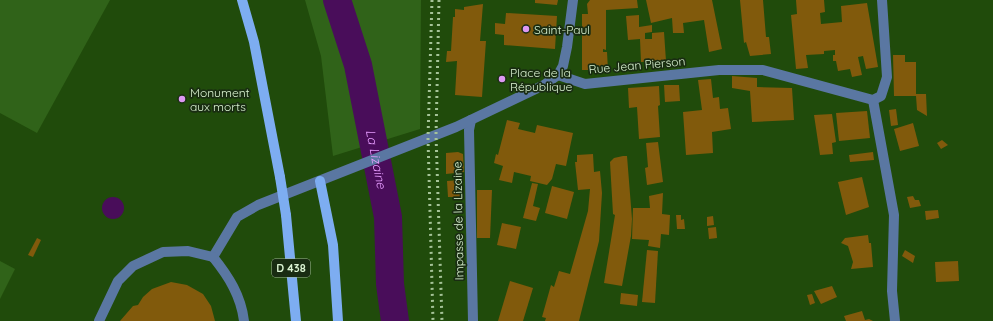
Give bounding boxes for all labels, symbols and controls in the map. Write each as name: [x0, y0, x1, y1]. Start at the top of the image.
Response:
place label: Saint-Paul: [534, 22, 590, 37]
marker: Saint-Paul: [521, 24, 531, 34]
street label: Rue Jean Pierson: [588, 53, 686, 77]
place label: Place de la République: [510, 65, 573, 94]
marker: Place de la République: [497, 74, 507, 84]
place label: Monument aux morts: [190, 85, 250, 114]
marker: Monument aux morts: [177, 94, 187, 104]
water label: La Lizaine: [363, 128, 390, 190]
street label: Impasse de la Lizaine: [449, 161, 467, 280]
road number: D 438: [272, 259, 310, 277]

